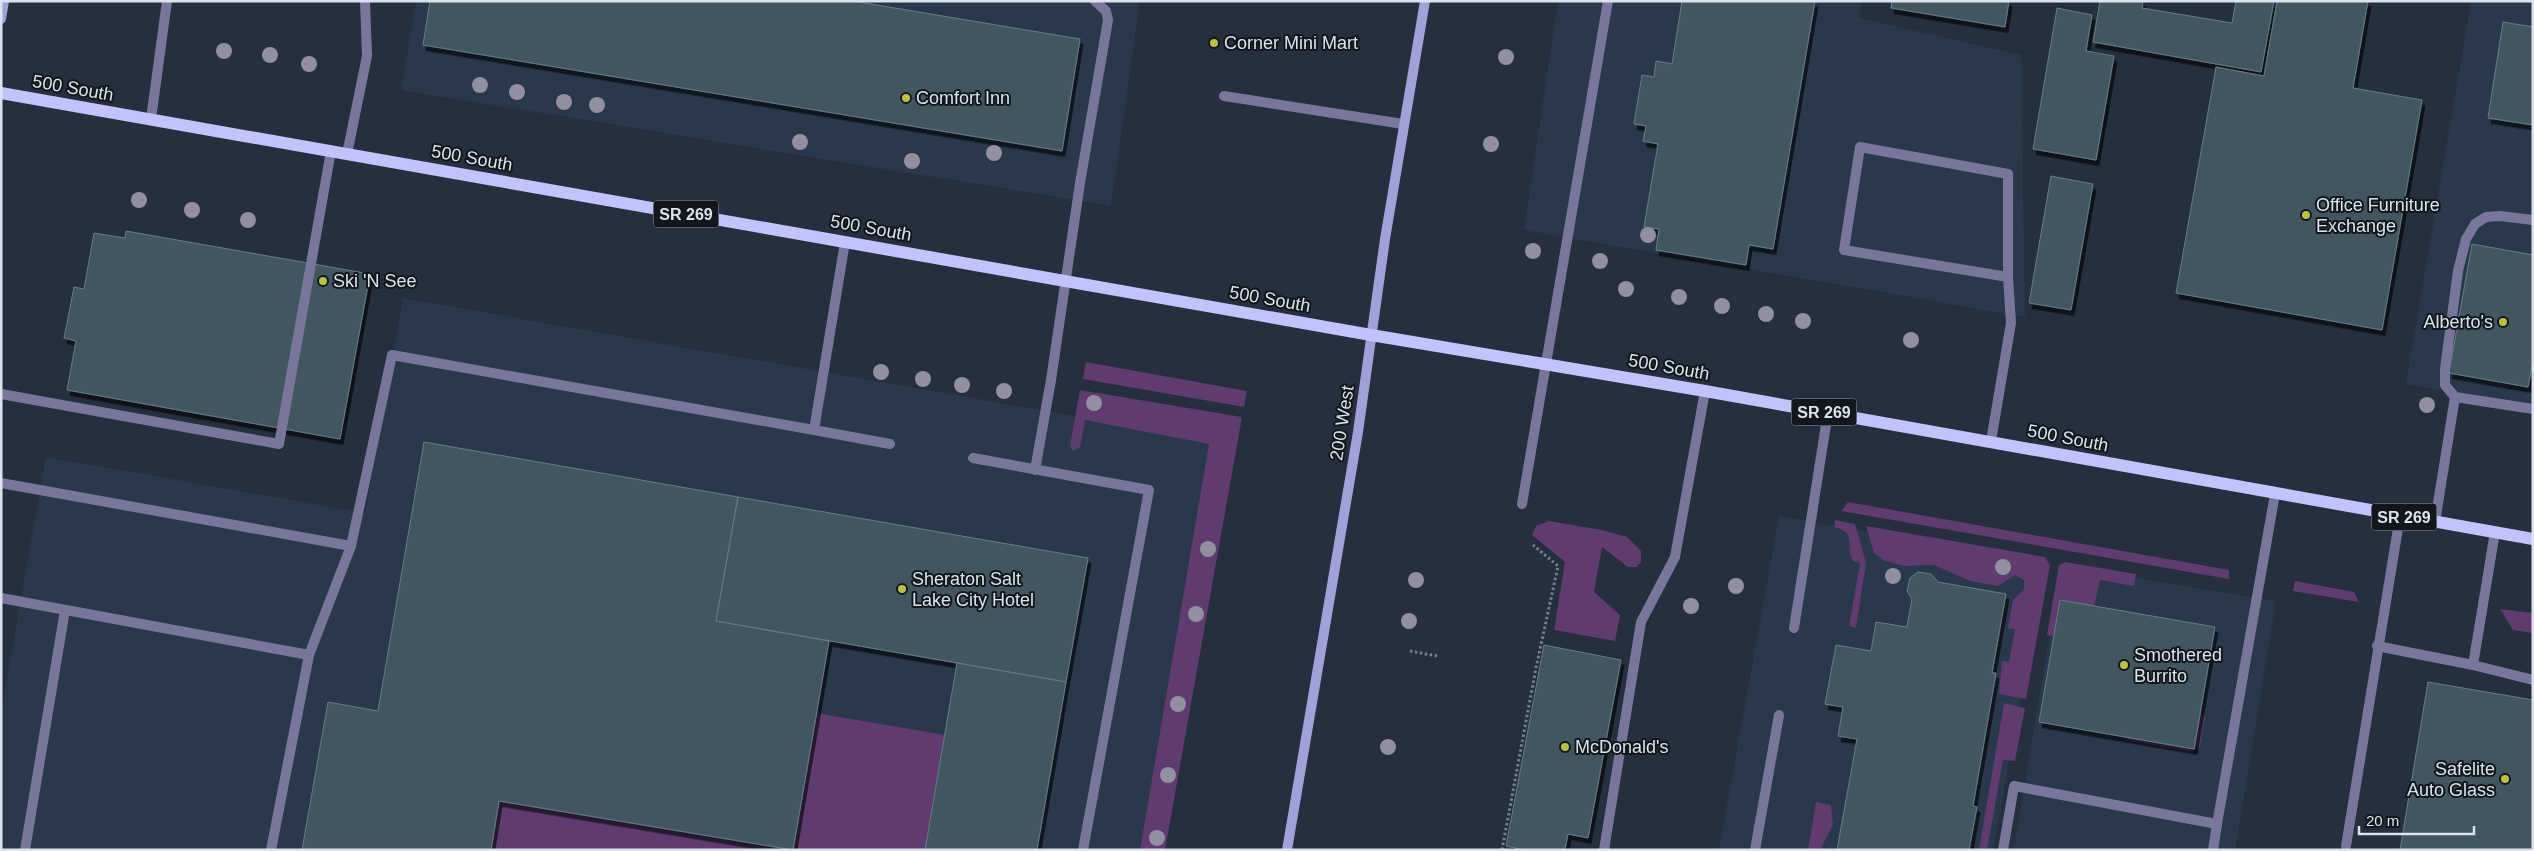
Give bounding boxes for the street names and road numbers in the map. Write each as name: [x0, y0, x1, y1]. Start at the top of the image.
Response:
street label: 500 South: [31, 71, 115, 105]
street label: 500 South: [430, 141, 514, 175]
road number: SR 269: [654, 200, 718, 228]
street label: 500 South: [829, 211, 913, 245]
street label: 500 South: [1228, 282, 1312, 316]
street label: 500 South: [1627, 350, 1711, 384]
street label: 200 West: [1326, 384, 1358, 462]
road number: SR 269: [1792, 398, 1856, 426]
street label: 500 South: [2026, 420, 2110, 456]
road number: SR 269: [2372, 504, 2436, 530]

